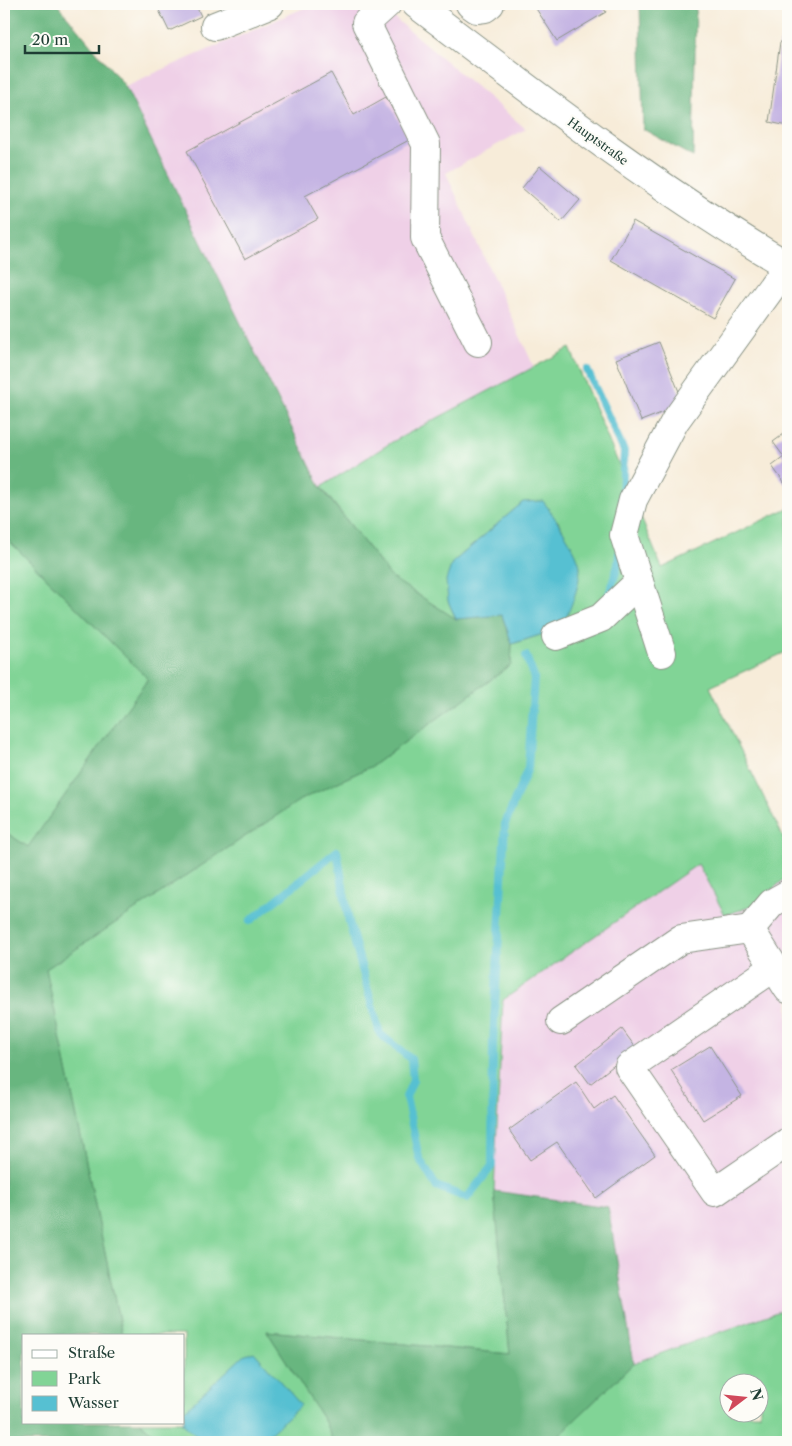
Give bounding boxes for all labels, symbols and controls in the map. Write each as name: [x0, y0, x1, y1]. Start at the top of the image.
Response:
scale bar: [25, 22, 99, 54]
text: 20 m: [32, 30, 68, 49]
street label: Hauptstraße: [565, 114, 631, 168]
legend: [22, 1334, 185, 1424]
text: Straße: [68, 1343, 115, 1362]
text: Park: [68, 1369, 102, 1388]
north arrow: [720, 1374, 770, 1424]
text: N: [746, 1386, 767, 1403]
text: Wasser: [67, 1393, 119, 1412]

